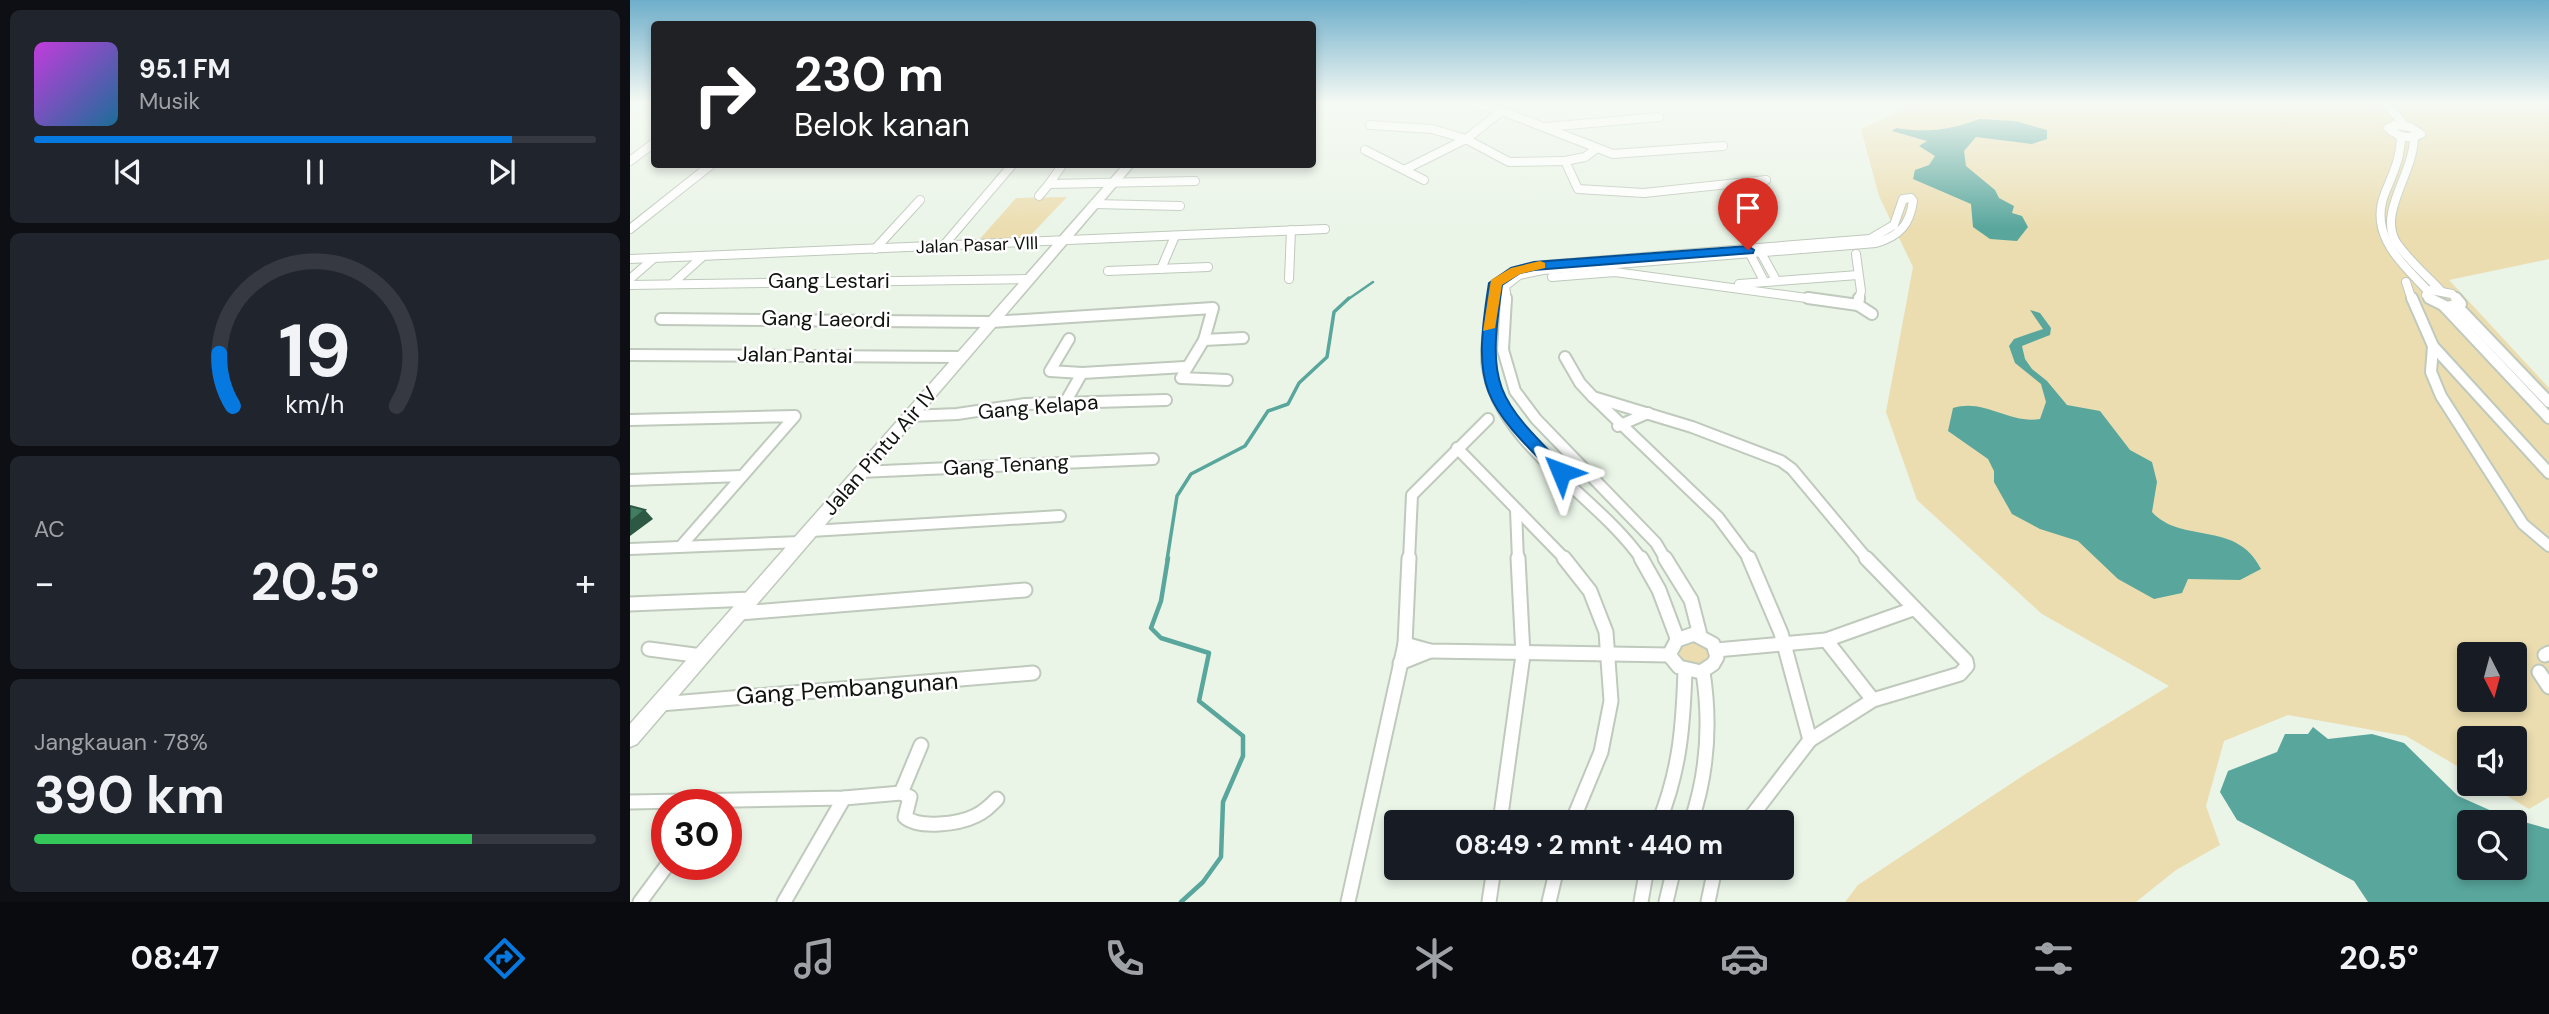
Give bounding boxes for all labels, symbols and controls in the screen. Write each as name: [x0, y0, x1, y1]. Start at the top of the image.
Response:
text: 230 m: [794, 42, 944, 106]
icon: right: [679, 49, 770, 140]
text: 95.1 FM: [139, 52, 230, 86]
text: Musik: [139, 86, 200, 116]
text: Belok kanan: [794, 104, 970, 146]
icon: previous: [109, 153, 147, 191]
icon: pause: [296, 153, 334, 191]
icon: next: [483, 153, 521, 191]
pin: [1718, 178, 1778, 250]
icon: arrive: [1729, 189, 1767, 227]
street label: Jalan Pasar VIII: [915, 231, 1039, 259]
street label: Gang Lestari: [768, 267, 890, 295]
text: 19: [279, 304, 351, 399]
street label: Gang Laeordi: [761, 304, 891, 334]
street label: Jalan Pantai: [737, 340, 853, 370]
street label: Jalan Pintu Air IV: [816, 381, 944, 521]
text: km/h: [285, 387, 345, 420]
street label: Gang Kelapa: [977, 388, 1099, 426]
position arrow: [1524, 435, 1598, 509]
street label: Gang Tenang: [942, 448, 1070, 482]
text: AC: [34, 514, 65, 544]
text: 20.5°: [251, 548, 379, 616]
text: −: [34, 558, 55, 608]
text: +: [575, 558, 596, 608]
north arrow: [2457, 642, 2527, 712]
map controls: [2457, 642, 2527, 880]
street label: Gang Pembangunan: [735, 665, 959, 711]
button: sound: [2457, 726, 2527, 796]
text: Jangkauan · 78%: [34, 727, 208, 757]
text: 390 km: [34, 761, 225, 829]
speed limit sign: 30: [651, 789, 742, 880]
button: search: [2457, 810, 2527, 880]
text: 08:49 · 2 mnt · 440 m: [1455, 828, 1723, 862]
icon: directions: [480, 934, 529, 983]
icon: music: [790, 934, 839, 983]
icon: phone: [1100, 934, 1149, 983]
icon: climate: [1410, 934, 1459, 983]
icon: car: [1720, 934, 1769, 983]
icon: filters: [2029, 934, 2078, 983]
text: 08:47: [130, 937, 219, 979]
text: 20.5°: [2339, 937, 2419, 979]

